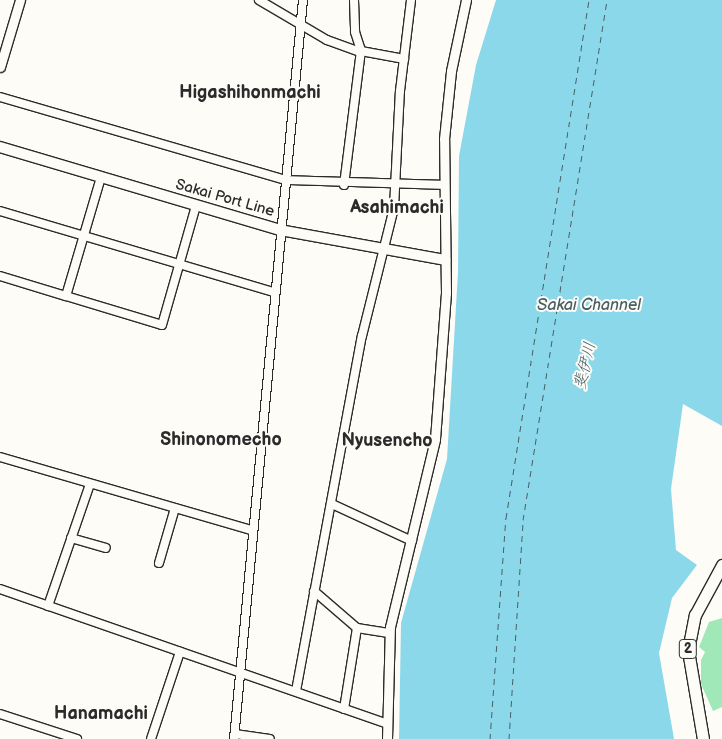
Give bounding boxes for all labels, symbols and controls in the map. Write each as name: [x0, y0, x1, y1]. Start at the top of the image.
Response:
district label: Higashihonmachi: [179, 82, 321, 104]
street label: Sakai Port Line: [174, 175, 276, 221]
district label: Asahimachi: [350, 197, 444, 219]
water label: Sakai Channel: [537, 296, 641, 316]
water label: 斐伊川: [571, 340, 601, 392]
district label: Shinonomecho: [160, 429, 282, 451]
district label: Nyusencho: [341, 430, 433, 452]
road number: 2: [678, 638, 698, 661]
district label: Hanamachi: [54, 703, 148, 725]

